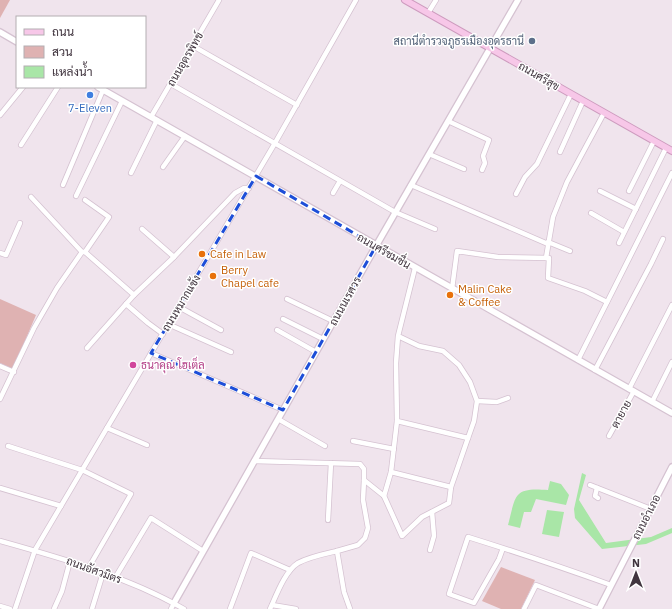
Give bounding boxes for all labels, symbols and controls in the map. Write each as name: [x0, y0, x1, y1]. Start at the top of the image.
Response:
legend: [16, 16, 146, 88]
text: ถนน: [52, 24, 75, 39]
street label: ถนนอุดรพิทข์: [163, 29, 208, 90]
place label: สถานีตำรวจภูธรเมืองอุดรธานี: [394, 33, 524, 50]
marker: สถานีตำรวจภูธรเมืองอุดรธานี: [527, 36, 537, 46]
text: สวน: [52, 44, 73, 59]
street label: ถนนศรีสุข: [515, 58, 563, 95]
text: แหล่งน้ำ: [52, 61, 92, 79]
marker: 7-Eleven: [85, 90, 95, 100]
place label: 7-Eleven: [68, 101, 112, 115]
street label: ถนนศรีชมชื่น: [355, 227, 415, 272]
place label: Cafe in Law: [210, 247, 267, 261]
marker: Cafe in Law: [197, 249, 207, 259]
place label: Berry Chapel cafe: [221, 263, 279, 290]
marker: Berry Chapel cafe: [208, 271, 218, 281]
street label: ถนนหมากแข้ง: [159, 272, 203, 334]
street label: ถนนนเรศวร: [326, 274, 364, 328]
place label: Malin Cake & Coffee: [458, 282, 512, 309]
marker: Malin Cake & Coffee: [445, 290, 455, 300]
place label: ธนาคุณ โฮเต็ล: [141, 356, 205, 374]
marker: ธนาคุณ โฮเต็ล: [128, 360, 138, 370]
street label: ตายาย: [608, 398, 634, 430]
street label: ถนนอำเภอ: [629, 492, 663, 542]
north arrow: [616, 553, 656, 593]
street label: ถนนอัศวมิตร: [64, 554, 124, 586]
text: N: [632, 556, 640, 570]

